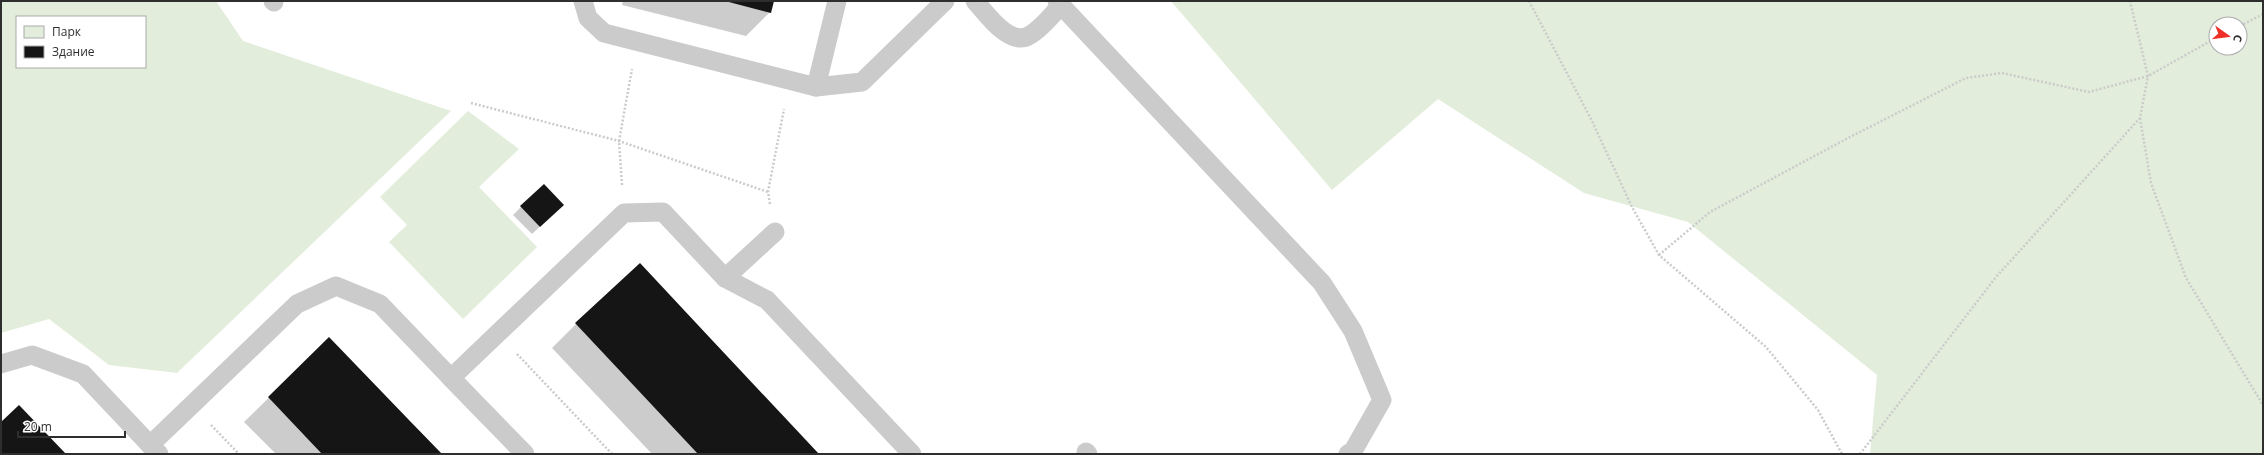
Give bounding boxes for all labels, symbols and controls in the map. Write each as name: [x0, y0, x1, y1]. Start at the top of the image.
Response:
legend: [16, 16, 146, 68]
north arrow: [2208, 16, 2248, 56]
text: Парк: [52, 23, 82, 40]
text: С: [2230, 33, 2246, 44]
text: Здание: [52, 43, 95, 60]
scale bar: [18, 413, 125, 439]
text: 20 m: [24, 418, 52, 435]

